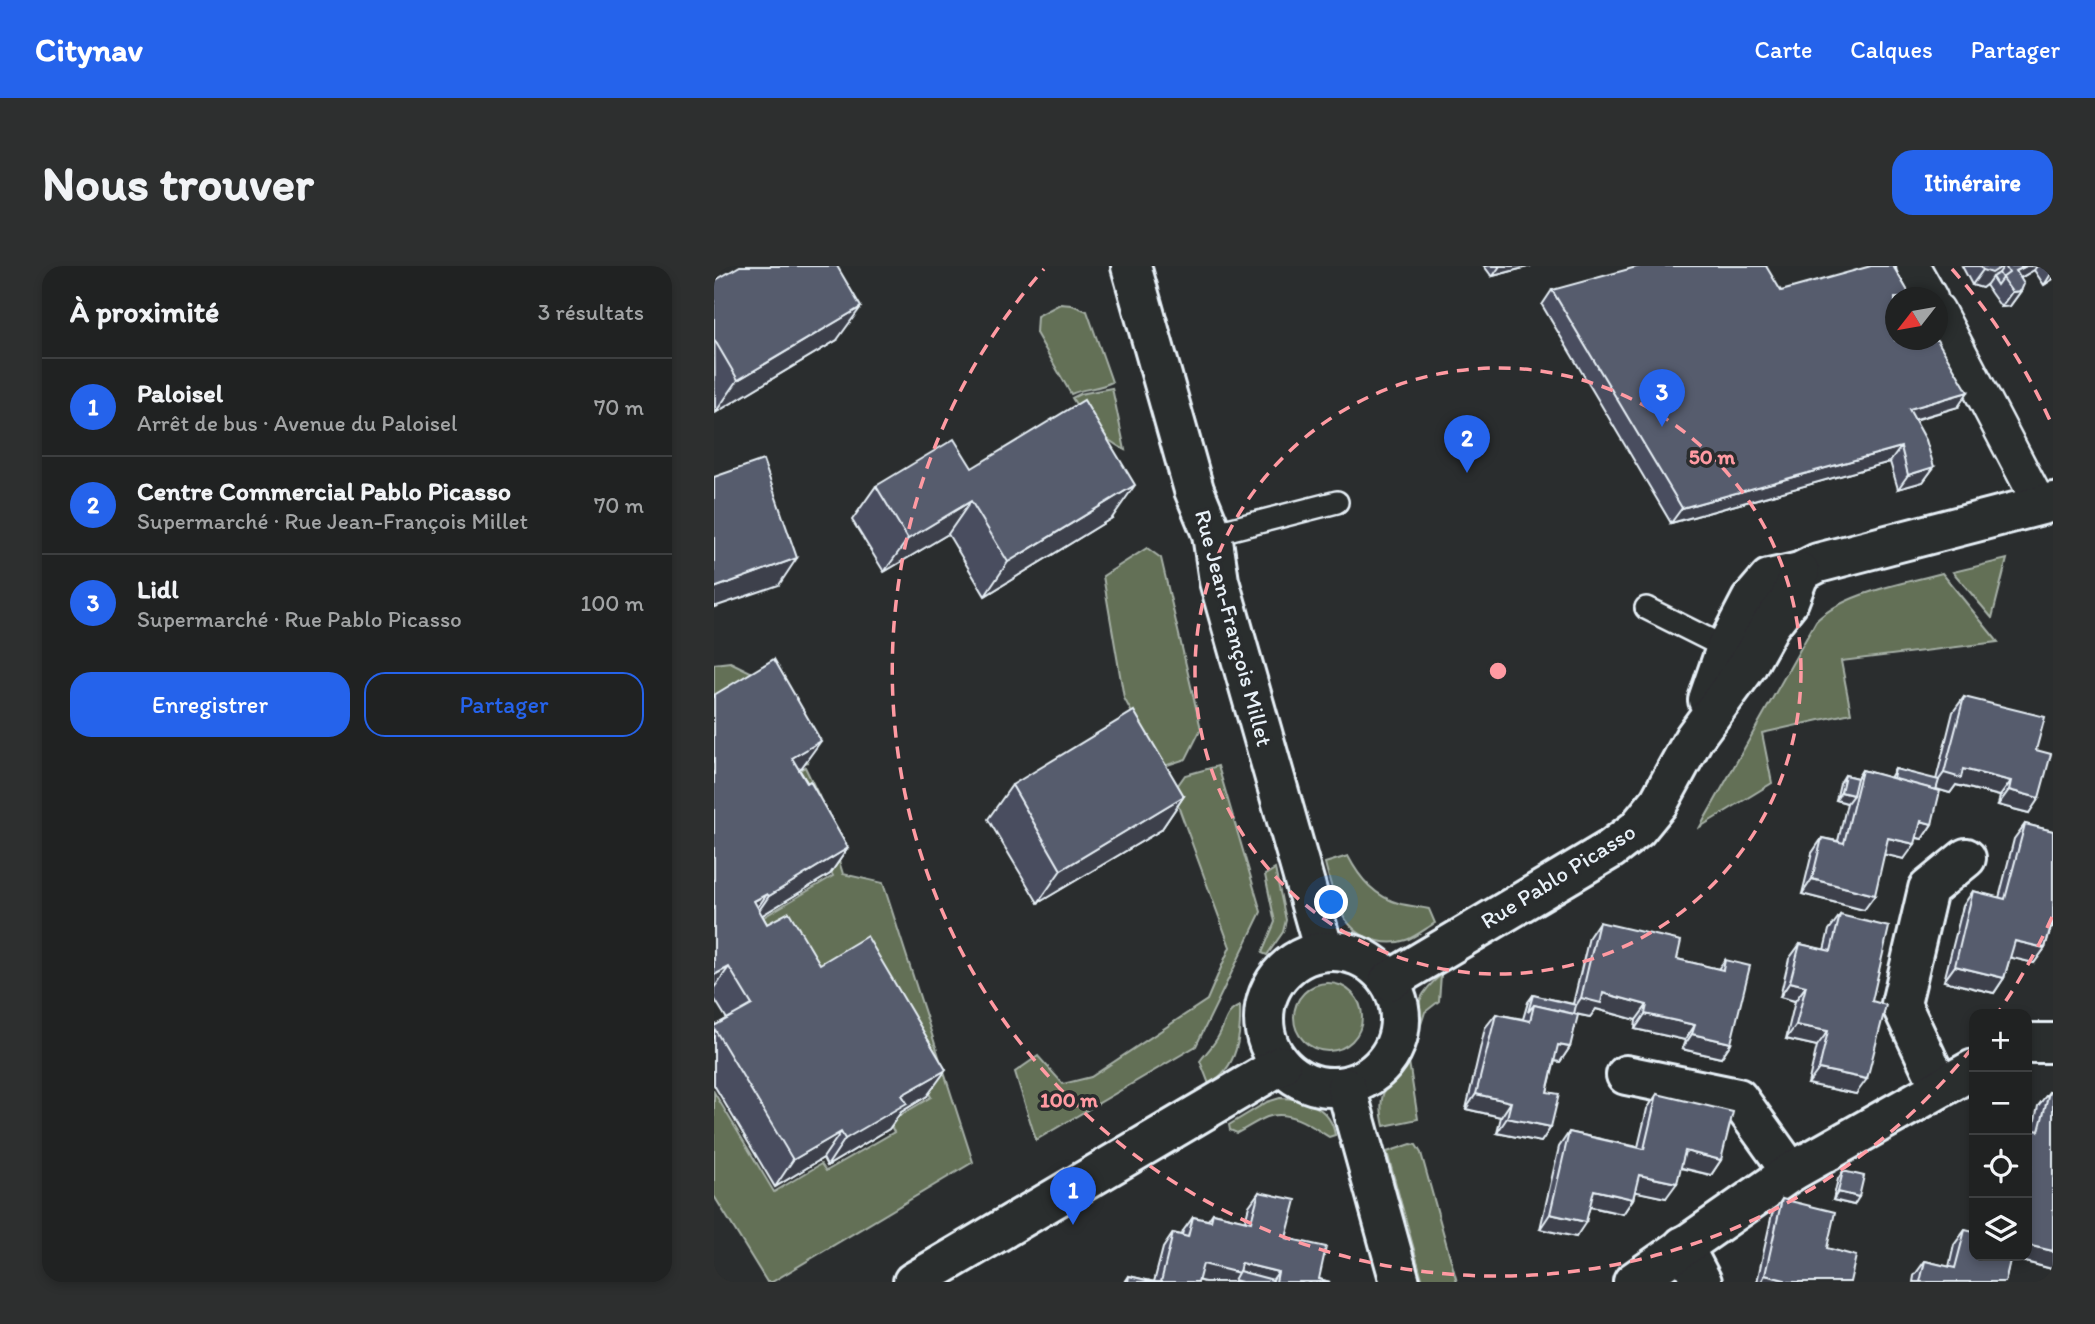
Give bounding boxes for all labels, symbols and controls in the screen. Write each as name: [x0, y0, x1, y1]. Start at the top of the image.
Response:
text: Citynav: [35, 30, 143, 69]
text: Carte: [1755, 35, 1812, 64]
text: Calques: [1850, 35, 1933, 64]
text: Partager: [1971, 35, 2060, 64]
button: Itinéraire: [1892, 150, 2053, 215]
text: Nous trouver: [42, 153, 314, 212]
north arrow: [1885, 287, 1948, 350]
text: À proximité: [70, 293, 219, 330]
text: 3 résultats: [538, 298, 644, 326]
pin: 3: [1639, 369, 1685, 427]
text: Paloisel: [137, 377, 223, 409]
text: 1: [88, 393, 98, 421]
text: 70 m: [594, 393, 644, 421]
text: Arrêt de bus · Avenue du Paloisel: [137, 409, 457, 437]
pin: 2: [1444, 415, 1490, 473]
text: 50 m: [1689, 444, 1736, 469]
text: Centre Commercial Pablo Picasso: [137, 475, 511, 507]
text: 2: [87, 491, 99, 519]
text: 70 m: [594, 491, 644, 519]
text: Supermarché · Rue Jean-François Millet: [137, 507, 528, 535]
street label: Rue Jean-François Millet: [1189, 507, 1279, 749]
text: Lidl: [137, 573, 179, 605]
text: 3: [87, 589, 99, 617]
text: 100 m: [580, 589, 644, 617]
text: Supermarché · Rue Pablo Picasso: [137, 605, 462, 633]
centre of rings: [1486, 659, 1510, 683]
button: Enregistrer: [70, 672, 350, 737]
button: Partager: [364, 672, 644, 737]
street label: Rue Pablo Picasso: [1475, 817, 1641, 935]
your location: [1314, 885, 1348, 919]
map controls: [1969, 1009, 2032, 1261]
button: +: [1969, 1009, 2032, 1072]
button: −: [1969, 1072, 2032, 1135]
text: 100 m: [1040, 1087, 1098, 1112]
button: locate: [1969, 1135, 2032, 1198]
pin: 1: [1050, 1167, 1096, 1225]
button: layers: [1969, 1198, 2032, 1261]

